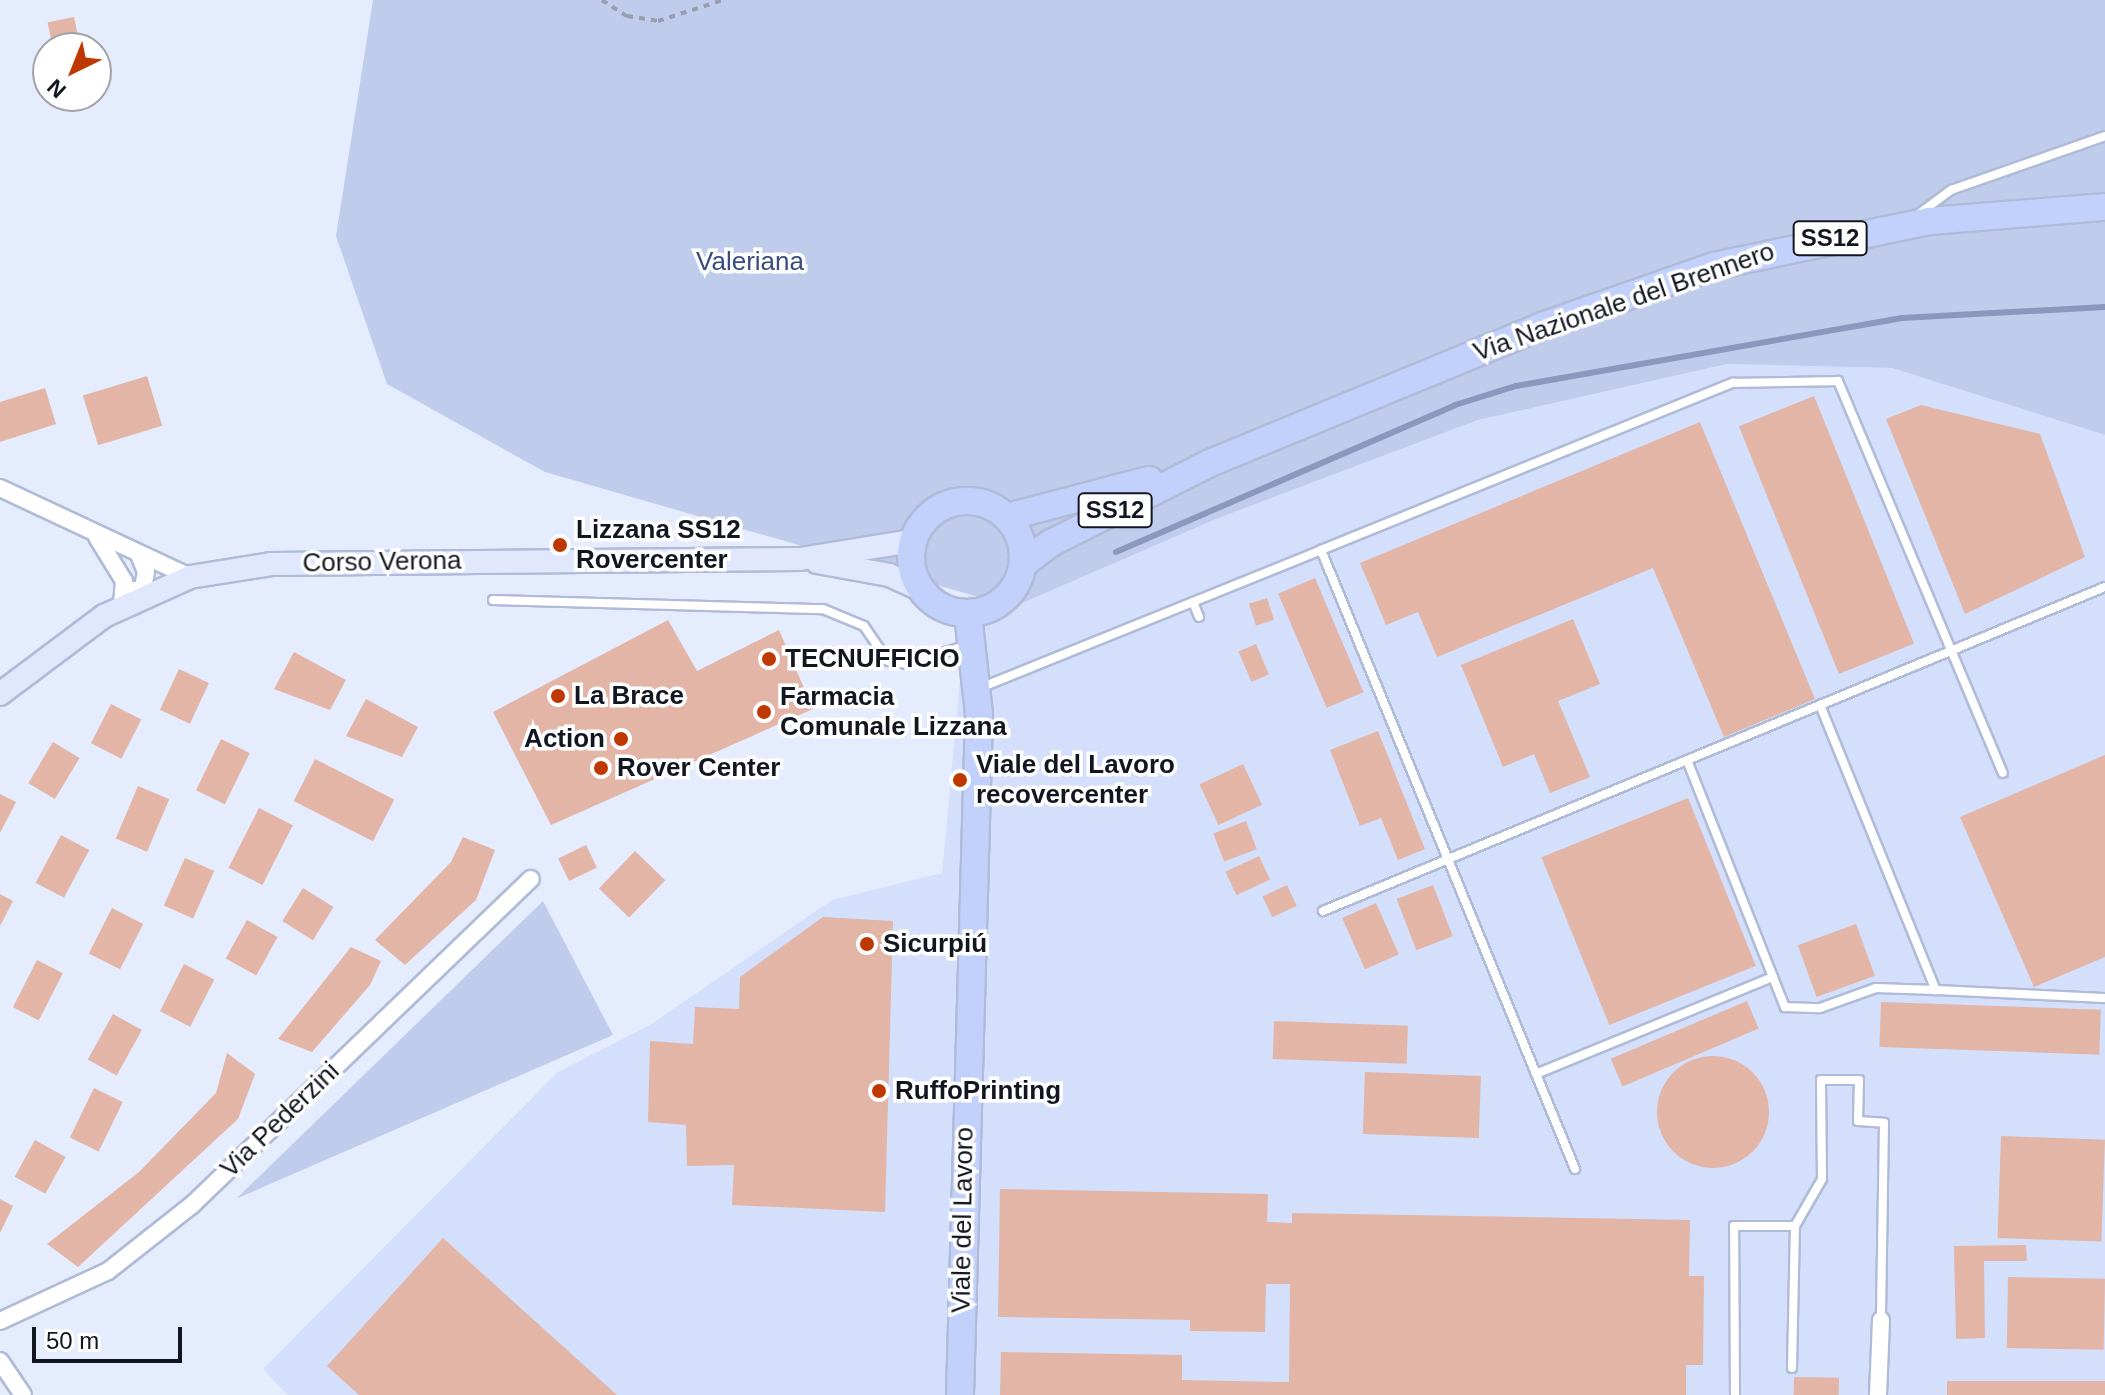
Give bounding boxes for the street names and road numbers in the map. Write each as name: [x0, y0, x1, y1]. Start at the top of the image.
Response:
road number: SS12: [1792, 218, 1868, 258]
street label: Via Nazionale del Brennero: [1469, 236, 1779, 368]
road number: SS12: [1077, 490, 1153, 530]
street label: Corso Verona: [302, 545, 462, 579]
street label: Via Pederzini: [214, 1056, 346, 1184]
street label: Viale del Lavoro: [946, 1127, 980, 1313]

